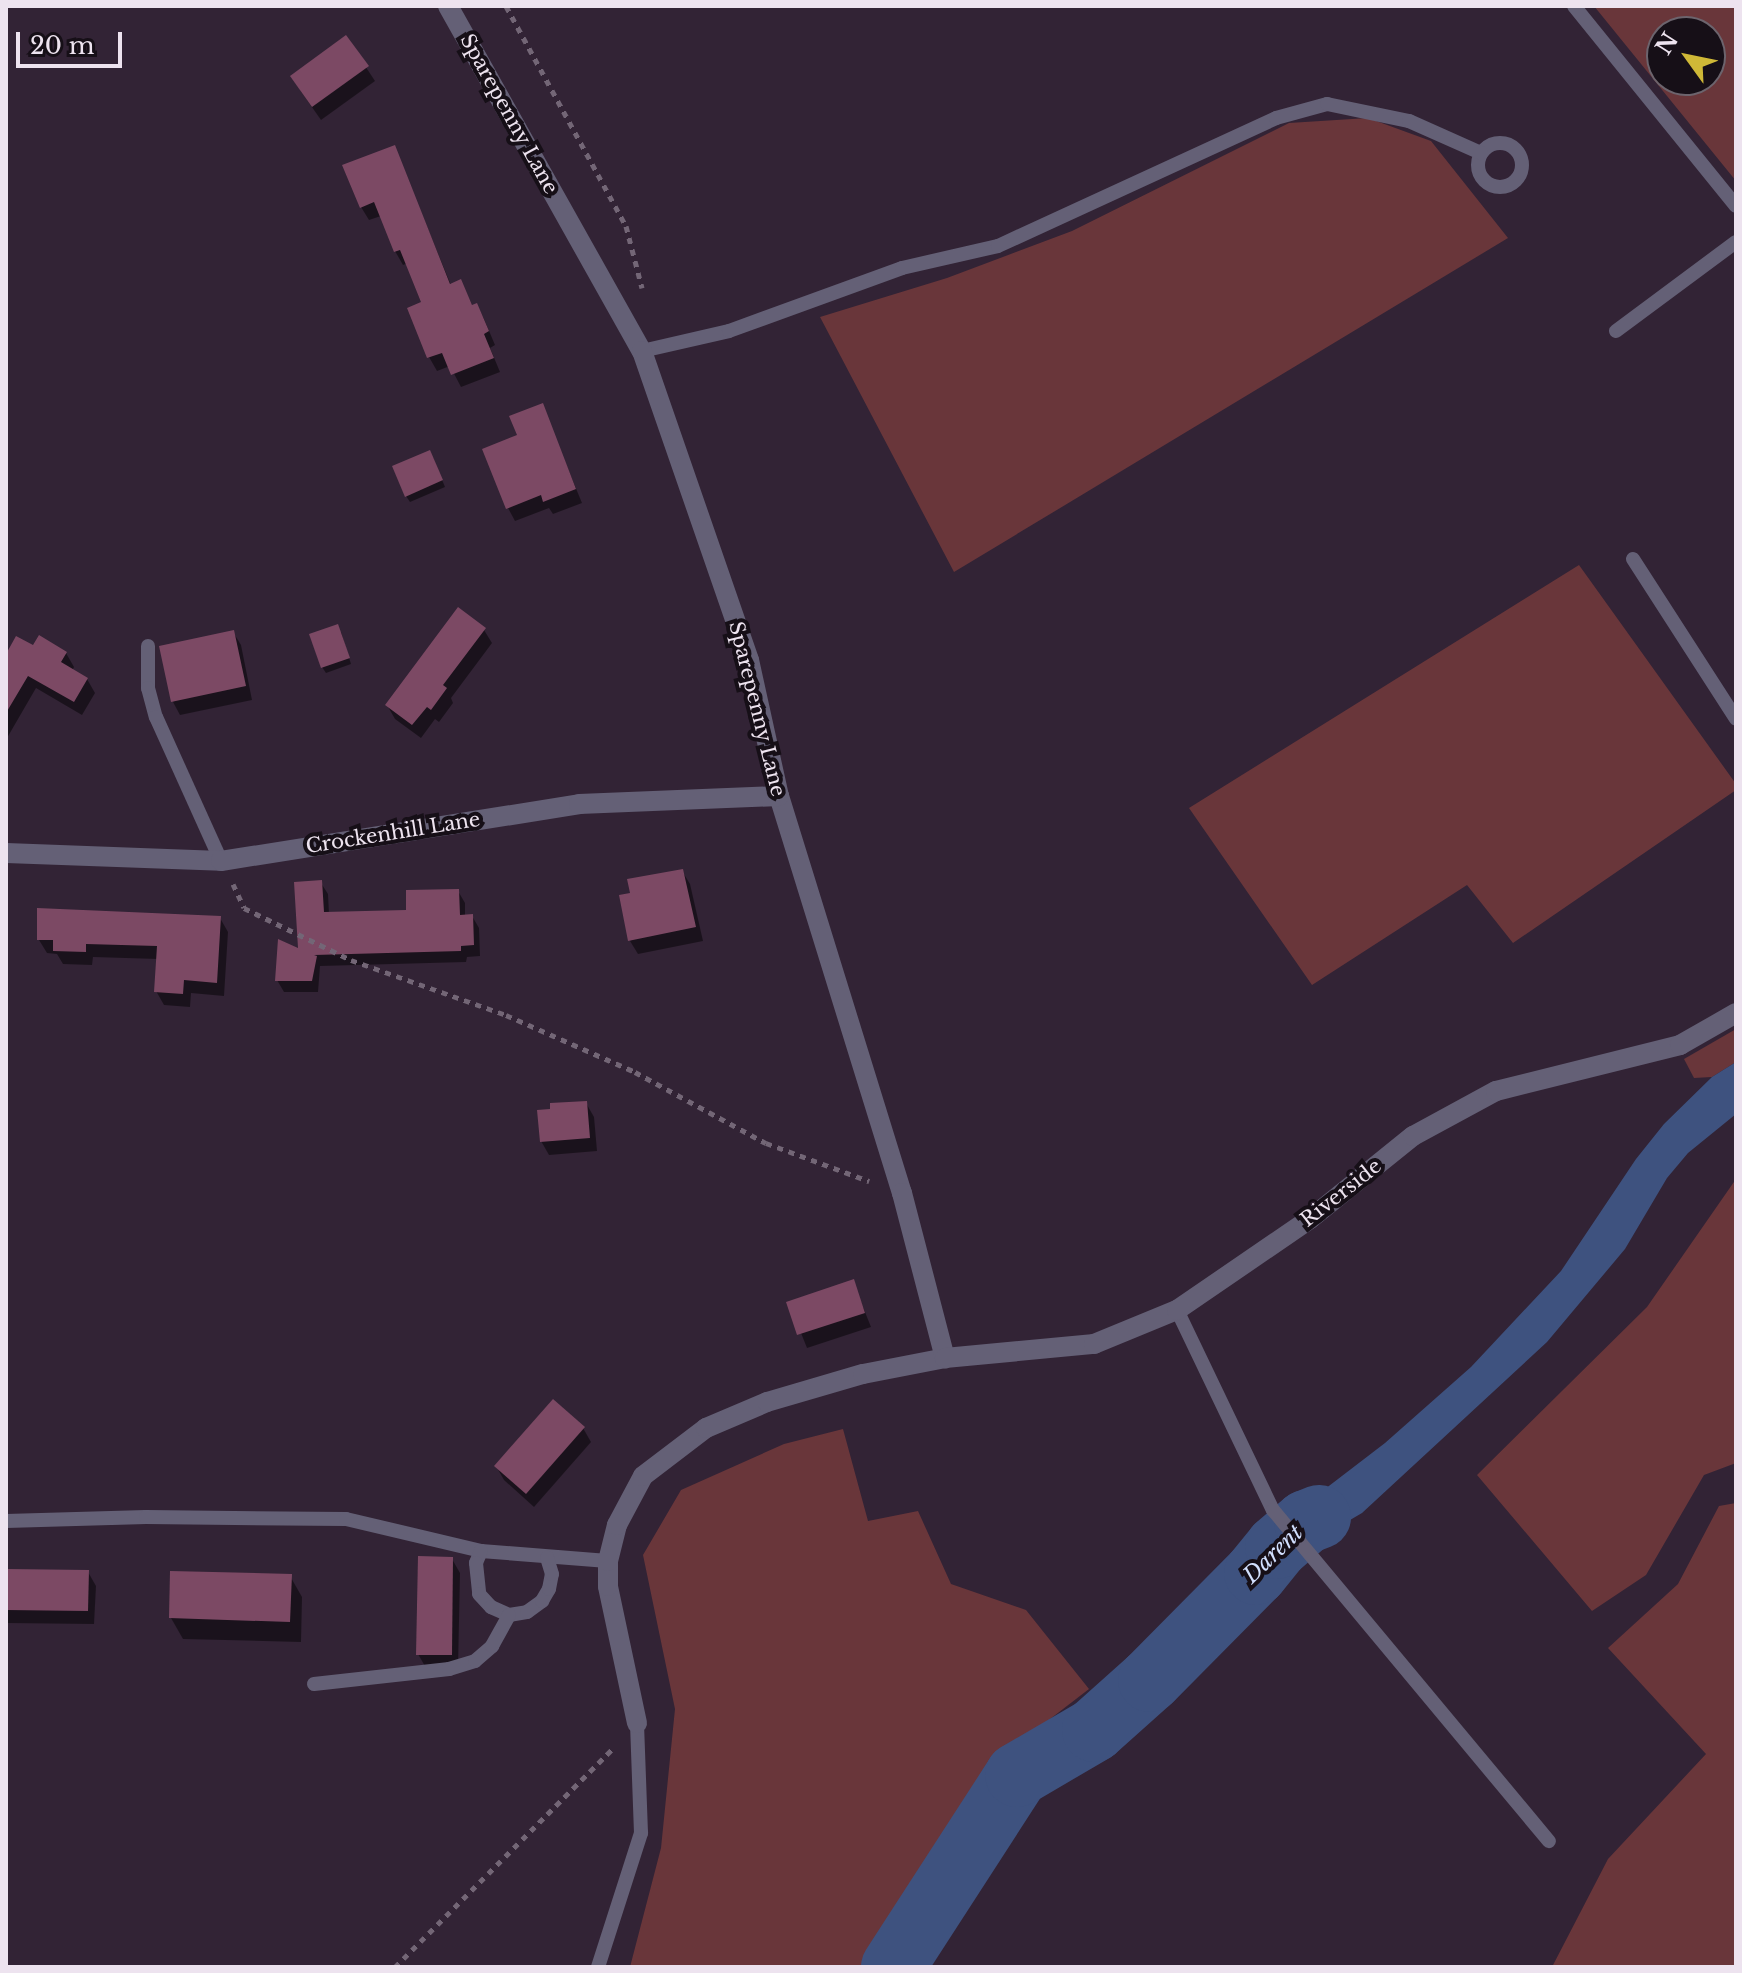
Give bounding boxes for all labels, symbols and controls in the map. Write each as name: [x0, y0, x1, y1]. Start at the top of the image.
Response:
scale bar: [20, 16, 126, 66]
north arrow: [1646, 16, 1726, 96]
text: N: [1650, 28, 1684, 60]
street label: Sparepenny Lane: [455, 30, 563, 198]
text: 20 m: [30, 31, 95, 60]
street label: Sparepenny Lane: [724, 619, 790, 799]
street label: Crockenhill Lane: [304, 807, 482, 859]
street label: Riverside: [1296, 1154, 1386, 1232]
water label: Darent: [1238, 1519, 1308, 1589]

